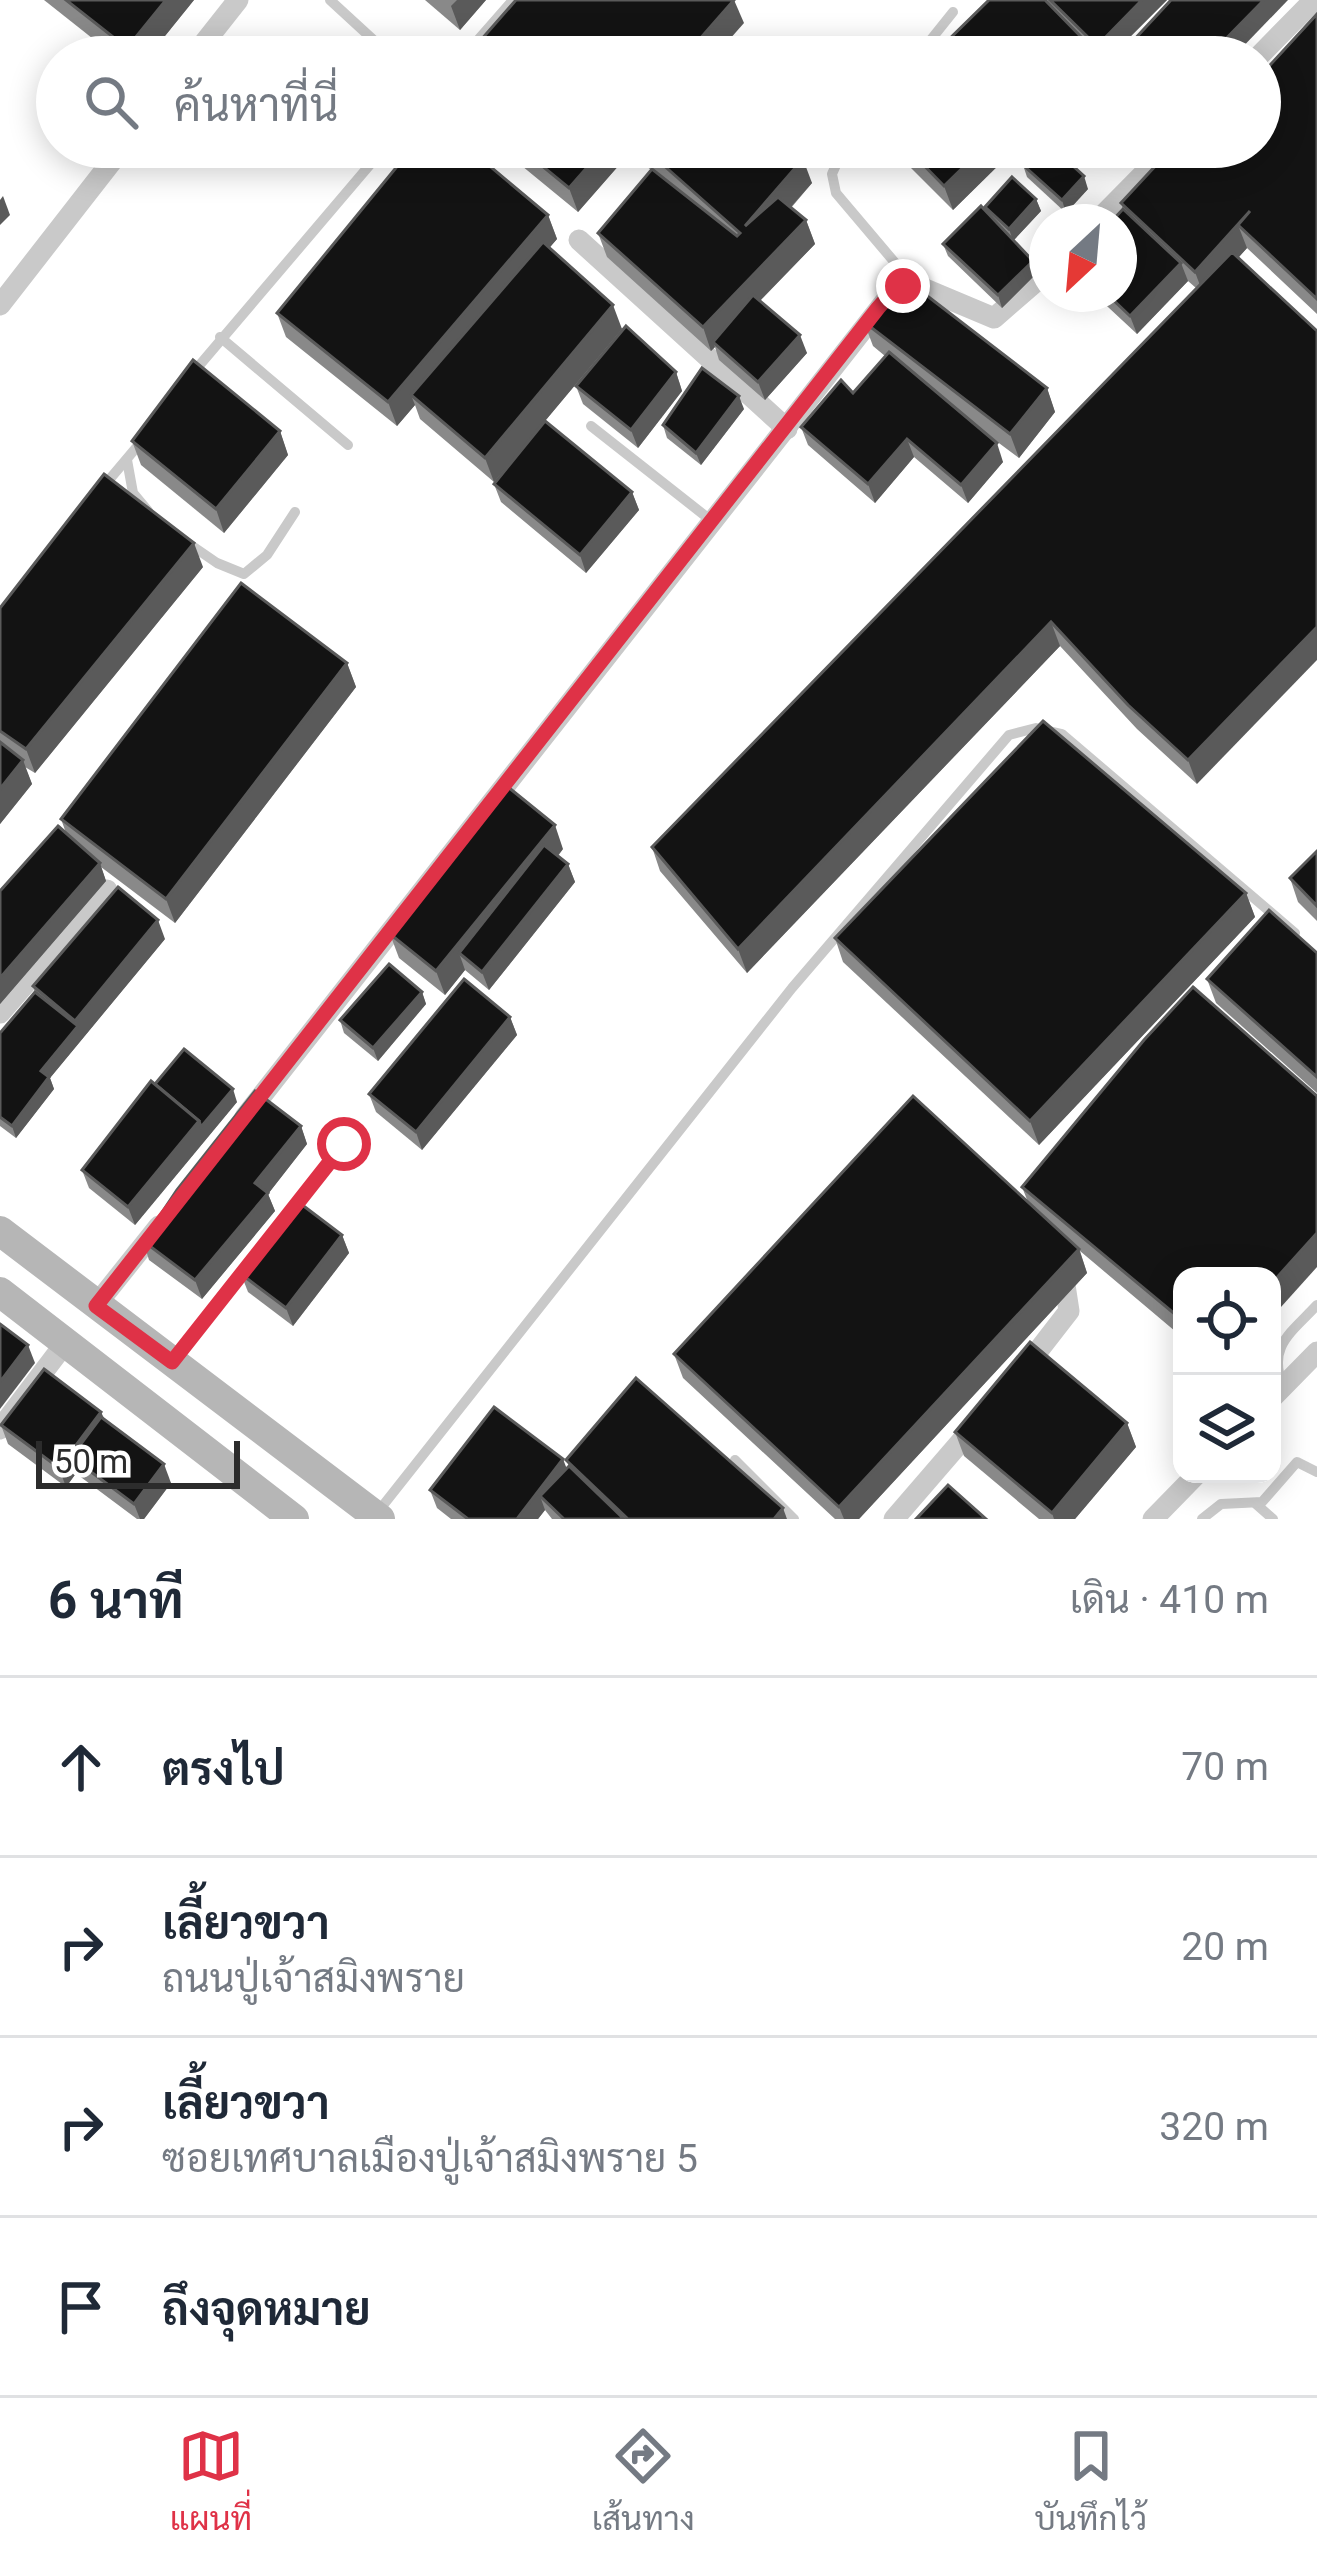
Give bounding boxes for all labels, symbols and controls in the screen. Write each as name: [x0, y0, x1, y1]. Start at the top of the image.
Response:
search box: [36, 36, 1281, 168]
icon: search: [78, 69, 144, 135]
text: ค้นหาที่นี่: [174, 79, 338, 132]
north arrow: [1029, 204, 1137, 312]
route end: [876, 259, 930, 313]
route start: [317, 1117, 371, 1171]
map controls: [1173, 1267, 1281, 1483]
button: locate: [1173, 1267, 1281, 1375]
button: layers: [1173, 1375, 1281, 1483]
scale bar: [36, 1435, 240, 1488]
text: 50 m: [54, 1442, 128, 1481]
text: 6 นาที: [48, 1571, 184, 1630]
text: เดิน · 410 m: [1070, 1577, 1269, 1623]
icon: ahead: [48, 1734, 114, 1800]
text: ตรงไป: [162, 1743, 285, 1796]
text: 70 m: [1181, 1744, 1269, 1790]
text: เลี้ยวขวา: [162, 1897, 330, 1950]
icon: right: [48, 1914, 114, 1980]
text: 20 m: [1181, 1924, 1269, 1970]
text: ถนนปู่เจ้าสมิงพราย: [162, 1956, 465, 2002]
text: เลี้ยวขวา: [162, 2077, 330, 2130]
icon: right: [48, 2094, 114, 2160]
text: 320 m: [1159, 2104, 1269, 2150]
text: ซอยเทศบาลเมืองปู่เจ้าสมิงพราย 5: [162, 2136, 698, 2182]
icon: arrive: [48, 2274, 114, 2340]
text: ถึงจุดหมาย: [162, 2283, 371, 2336]
tab: แผนที่: [170, 2423, 252, 2538]
tab: เส้นทาง: [592, 2423, 695, 2538]
tab: บันทึกไว้: [1034, 2423, 1147, 2538]

